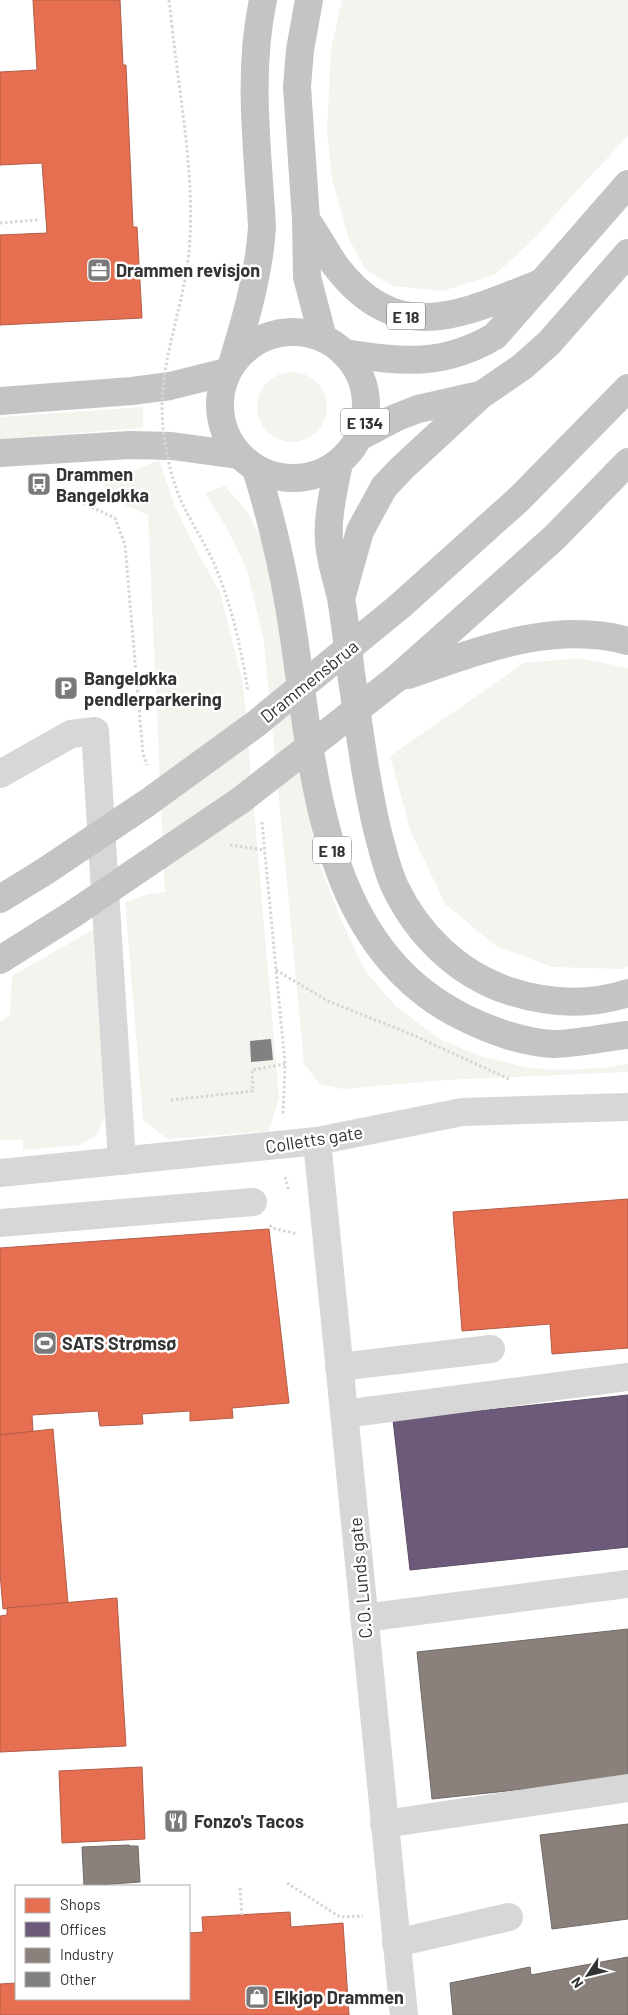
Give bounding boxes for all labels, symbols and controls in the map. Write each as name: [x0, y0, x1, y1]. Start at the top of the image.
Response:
office icon: Drammen revisjon: [86, 257, 112, 283]
place label: Drammen revisjon: [116, 259, 260, 281]
road number: E 18: [387, 302, 425, 330]
road number: E 134: [341, 408, 389, 436]
place label: Drammen Bangeløkka: [56, 463, 149, 506]
bus stop icon: Drammen Bangeløkka: [26, 471, 52, 497]
street label: Drammensbrua: [256, 635, 362, 727]
place label: Bangeløkka pendlerparkering: [84, 667, 222, 710]
parking icon: Bangeløkka pendlerparkering: [53, 675, 79, 701]
road number: E 18: [313, 836, 351, 864]
street label: Colletts gate: [264, 1120, 364, 1158]
sports icon: SATS Strømsø: [32, 1330, 58, 1356]
place label: SATS Strømsø: [62, 1332, 176, 1354]
street label: C.O. Lunds gate: [344, 1516, 376, 1640]
restaurant icon: Fonzo's Tacos: [163, 1808, 189, 1834]
place label: Fonzo's Tacos: [194, 1810, 304, 1832]
legend: [15, 1885, 190, 2000]
text: Shops: [60, 1895, 100, 1913]
text: Offices: [60, 1920, 106, 1938]
text: Industry: [60, 1945, 114, 1963]
north arrow: [563, 1950, 613, 2000]
text: Other: [60, 1970, 97, 1988]
text: N: [567, 1974, 587, 1991]
shop icon: Elkjøp Drammen: [244, 1984, 270, 2010]
place label: Elkjøp Drammen: [274, 1986, 404, 2008]

